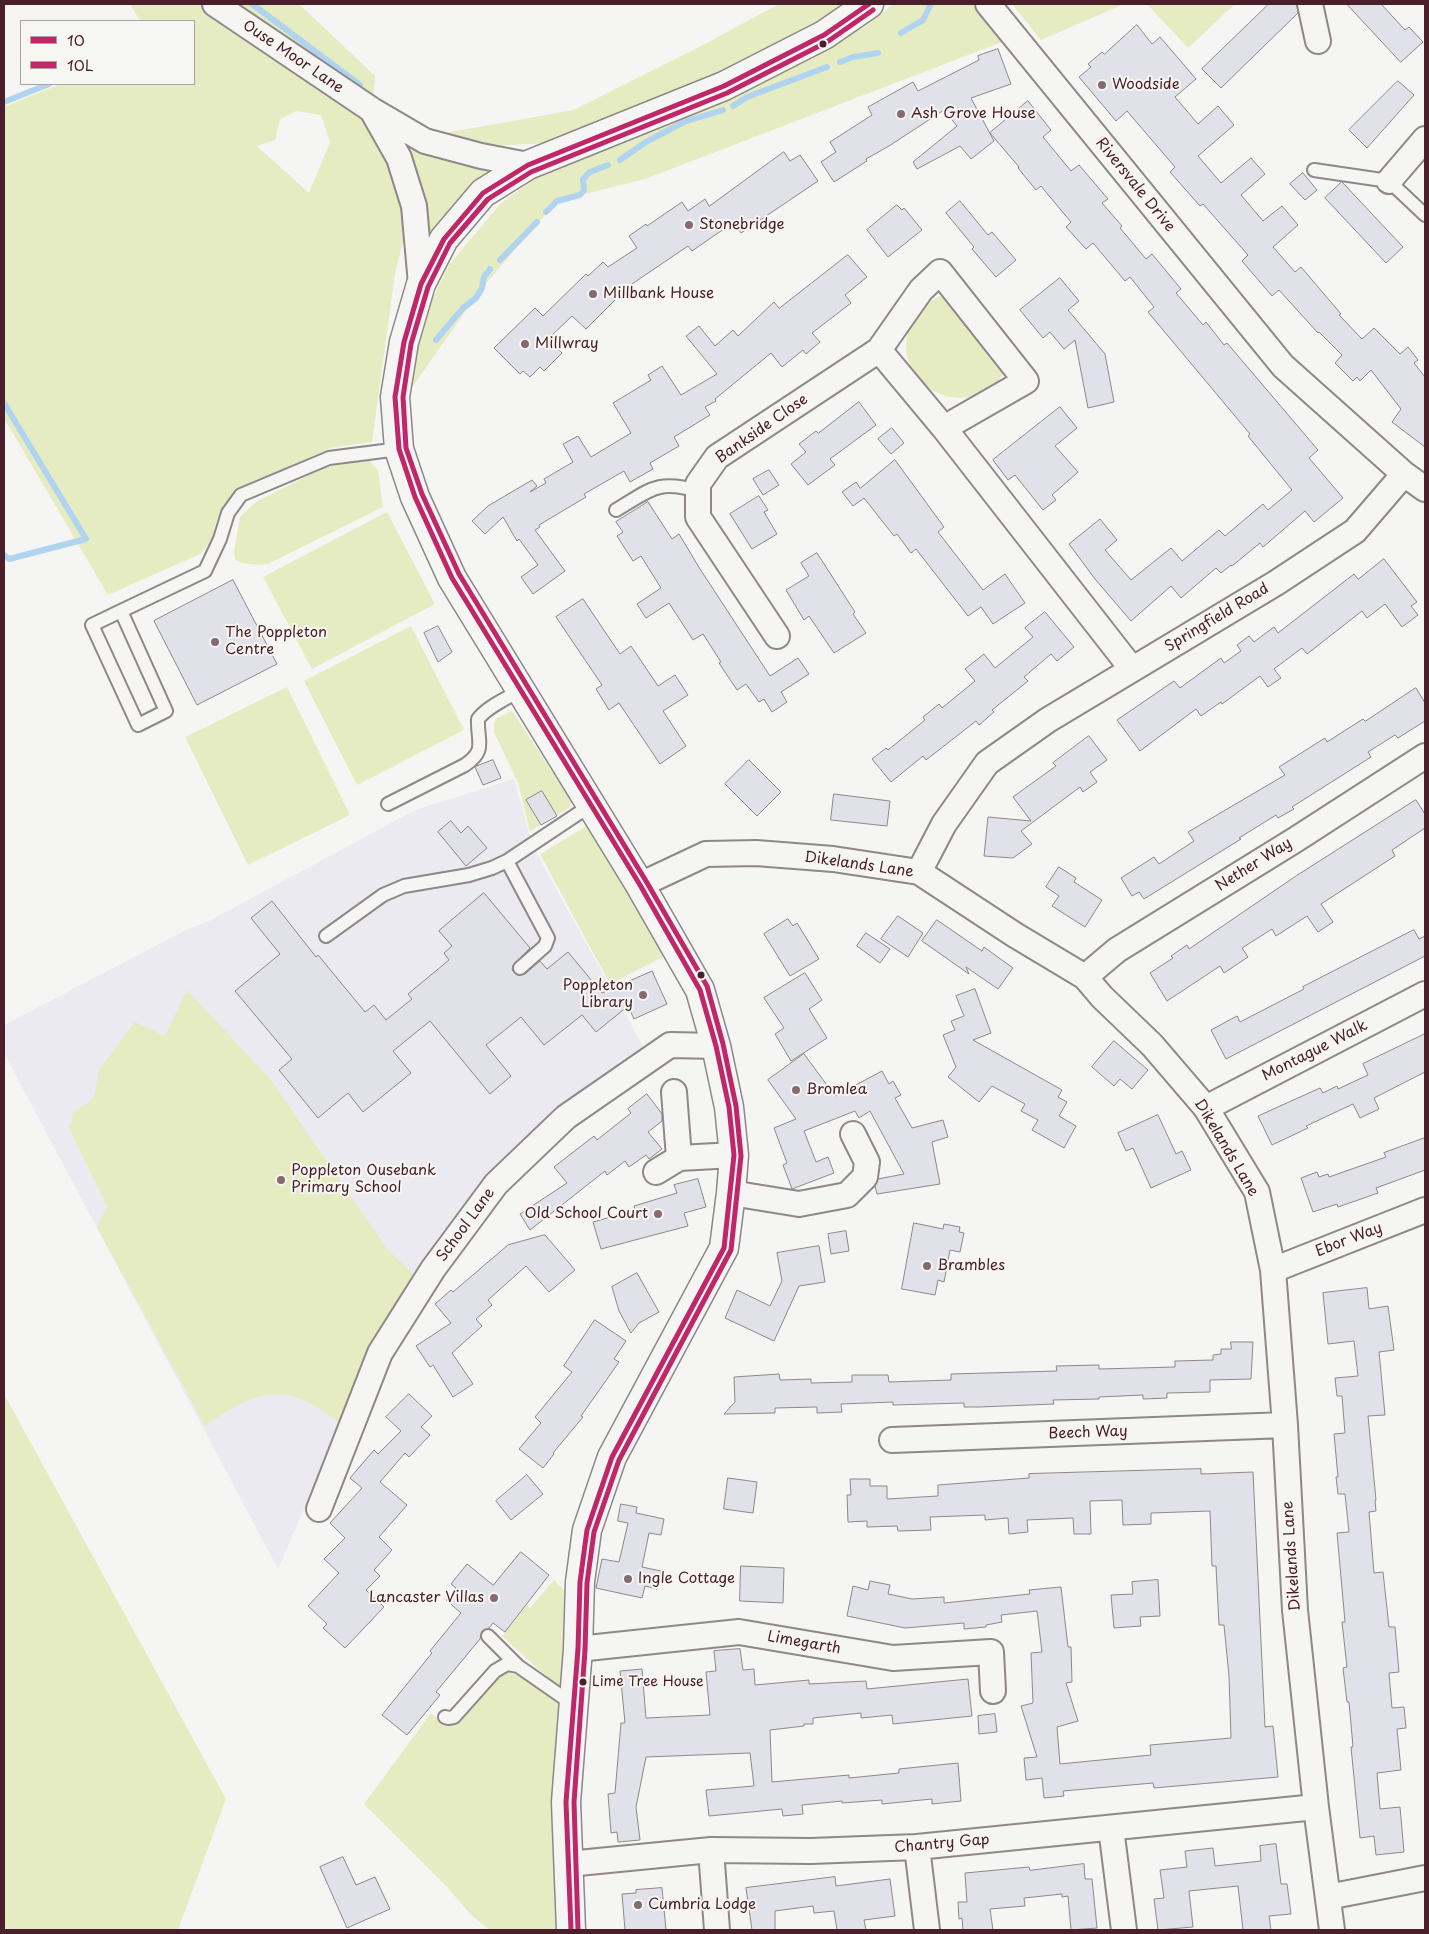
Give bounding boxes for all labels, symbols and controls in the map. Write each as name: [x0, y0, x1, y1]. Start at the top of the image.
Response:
street label: Ouse Moor Lane: [239, 17, 347, 97]
legend: [20, 20, 195, 85]
text: 10: [67, 28, 85, 51]
unlabelled marker: [818, 39, 828, 49]
text: 10L: [67, 53, 93, 76]
place label: Woodside: [1112, 76, 1180, 94]
marker: Woodside: [1096, 79, 1108, 91]
place label: Ash Grove House: [911, 105, 1036, 123]
marker: Ash Grove House: [895, 108, 907, 120]
street label: Riversvale Drive: [1092, 134, 1178, 236]
place label: Stonebridge: [699, 216, 784, 234]
marker: Stonebridge: [683, 219, 695, 231]
place label: Millbank House: [603, 285, 714, 303]
marker: Millbank House: [587, 288, 599, 300]
place label: Millwray: [535, 335, 599, 353]
marker: Millwray: [519, 338, 531, 350]
street label: Bankside Close: [713, 391, 811, 467]
street label: Springfield Road: [1162, 580, 1272, 656]
place label: The Poppleton Centre: [225, 624, 327, 659]
marker: The Poppleton Centre: [209, 636, 221, 648]
street label: Nether Way: [1213, 834, 1295, 896]
street label: Dikelands Lane: [803, 848, 915, 882]
unlabelled marker: [696, 970, 706, 980]
place label: Poppleton Library: [563, 977, 633, 1012]
marker: Poppleton Library: [637, 989, 649, 1001]
street label: Montague Walk: [1259, 1017, 1371, 1085]
place label: Bromlea: [806, 1081, 867, 1099]
marker: Bromlea: [790, 1084, 802, 1096]
street label: Dikelands Lane: [1190, 1096, 1262, 1200]
place label: Poppleton Ousebank Primary School: [291, 1162, 436, 1197]
marker: Poppleton Ousebank Primary School: [275, 1174, 287, 1186]
street label: School Lane: [433, 1185, 499, 1265]
place label: Old School Court: [525, 1205, 648, 1223]
marker: Old School Court: [652, 1208, 664, 1220]
street label: Ebor Way: [1313, 1219, 1385, 1261]
place label: Brambles: [937, 1257, 1005, 1275]
marker: Brambles: [921, 1260, 933, 1272]
street label: Beech Way: [1048, 1423, 1128, 1443]
street label: Dikelands Lane: [1279, 1500, 1305, 1612]
place label: Ingle Cottage: [638, 1570, 735, 1588]
marker: Ingle Cottage: [622, 1573, 634, 1585]
place label: Lancaster Villas: [369, 1589, 484, 1607]
marker: Lancaster Villas: [488, 1592, 500, 1604]
street label: Limegarth: [766, 1628, 842, 1658]
place label: Lime Tree House: [592, 1674, 704, 1690]
marker: Lime Tree House: [578, 1677, 588, 1687]
street label: Chantry Gap: [894, 1831, 990, 1857]
place label: Cumbria Lodge: [648, 1896, 756, 1914]
marker: Cumbria Lodge: [632, 1899, 644, 1911]

